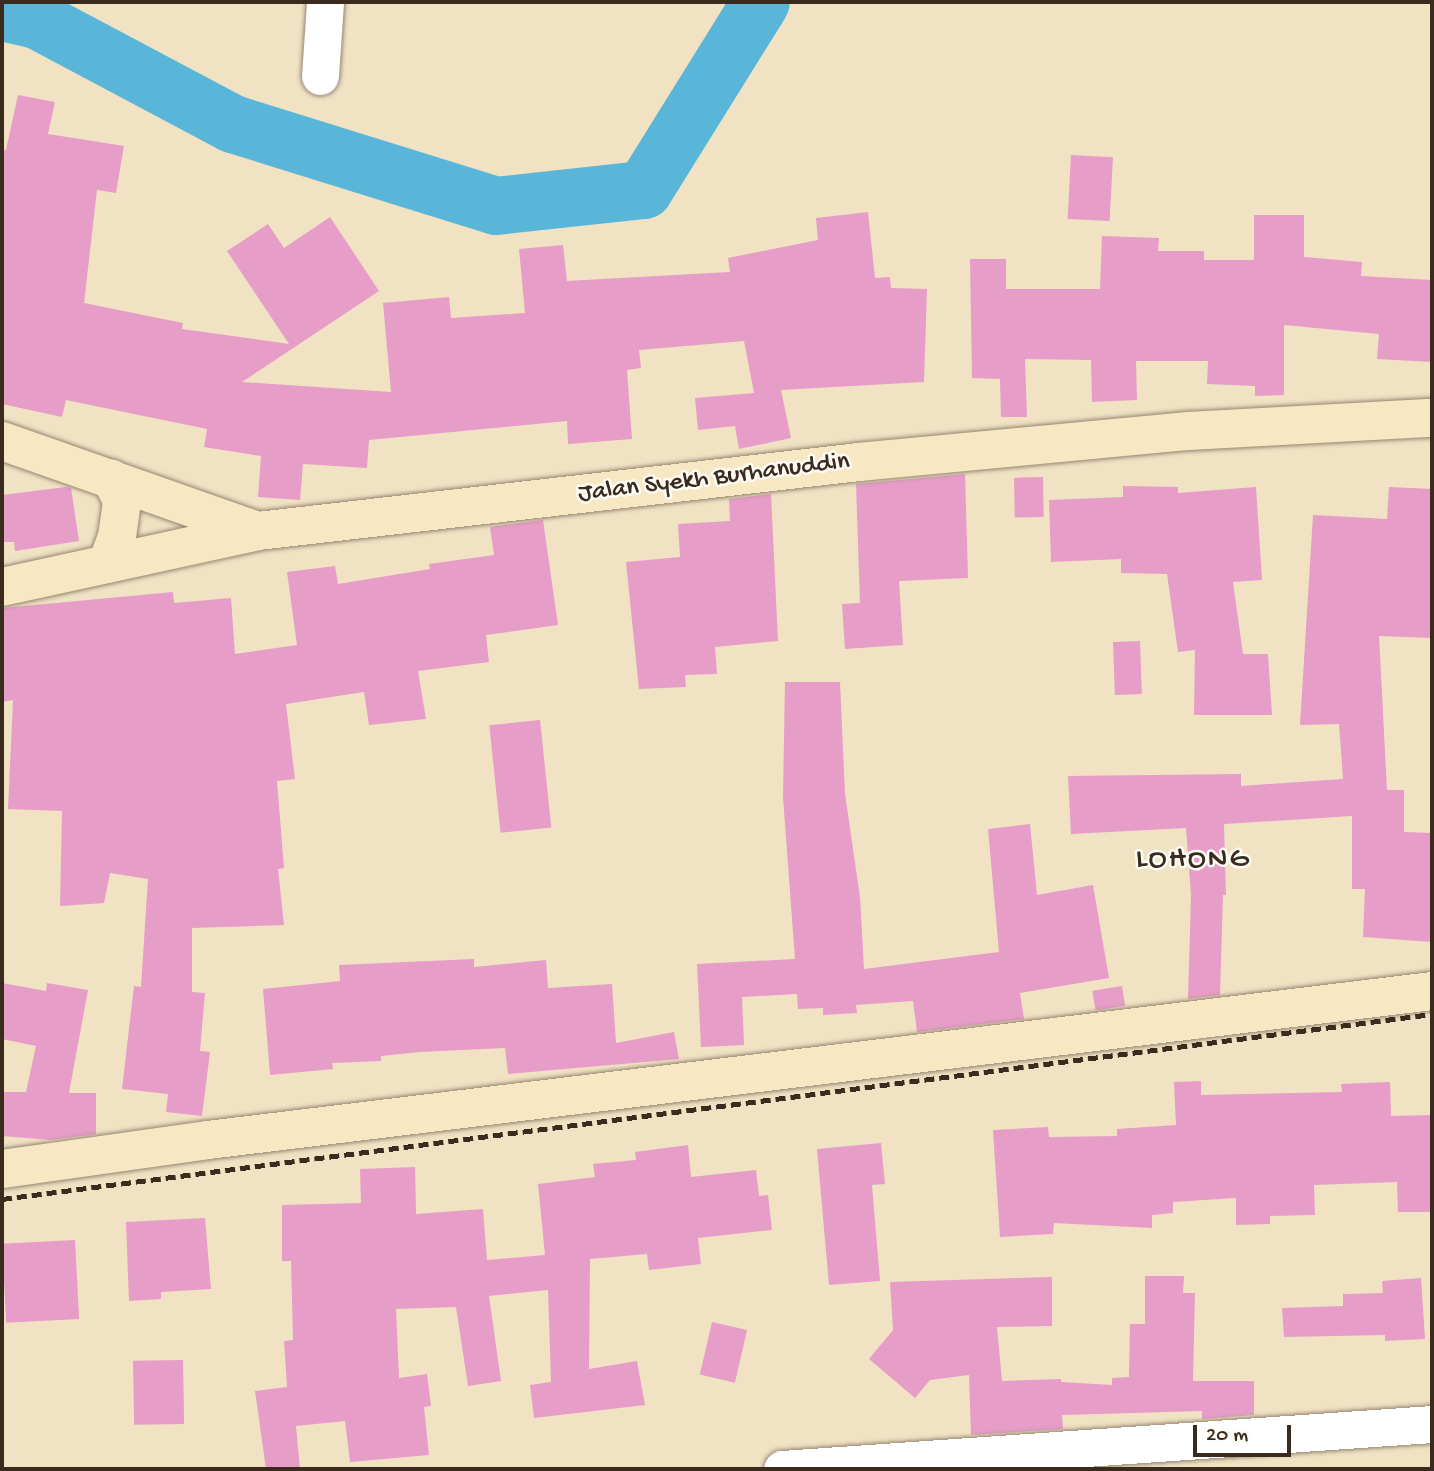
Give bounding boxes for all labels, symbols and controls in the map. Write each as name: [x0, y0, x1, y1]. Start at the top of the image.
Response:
street label: Jalan Syekh Burhanuddin: [577, 447, 851, 511]
district label: LOHONG: [1136, 843, 1250, 879]
scale bar: [1196, 1412, 1294, 1456]
text: 20 m: [1206, 1424, 1248, 1449]

